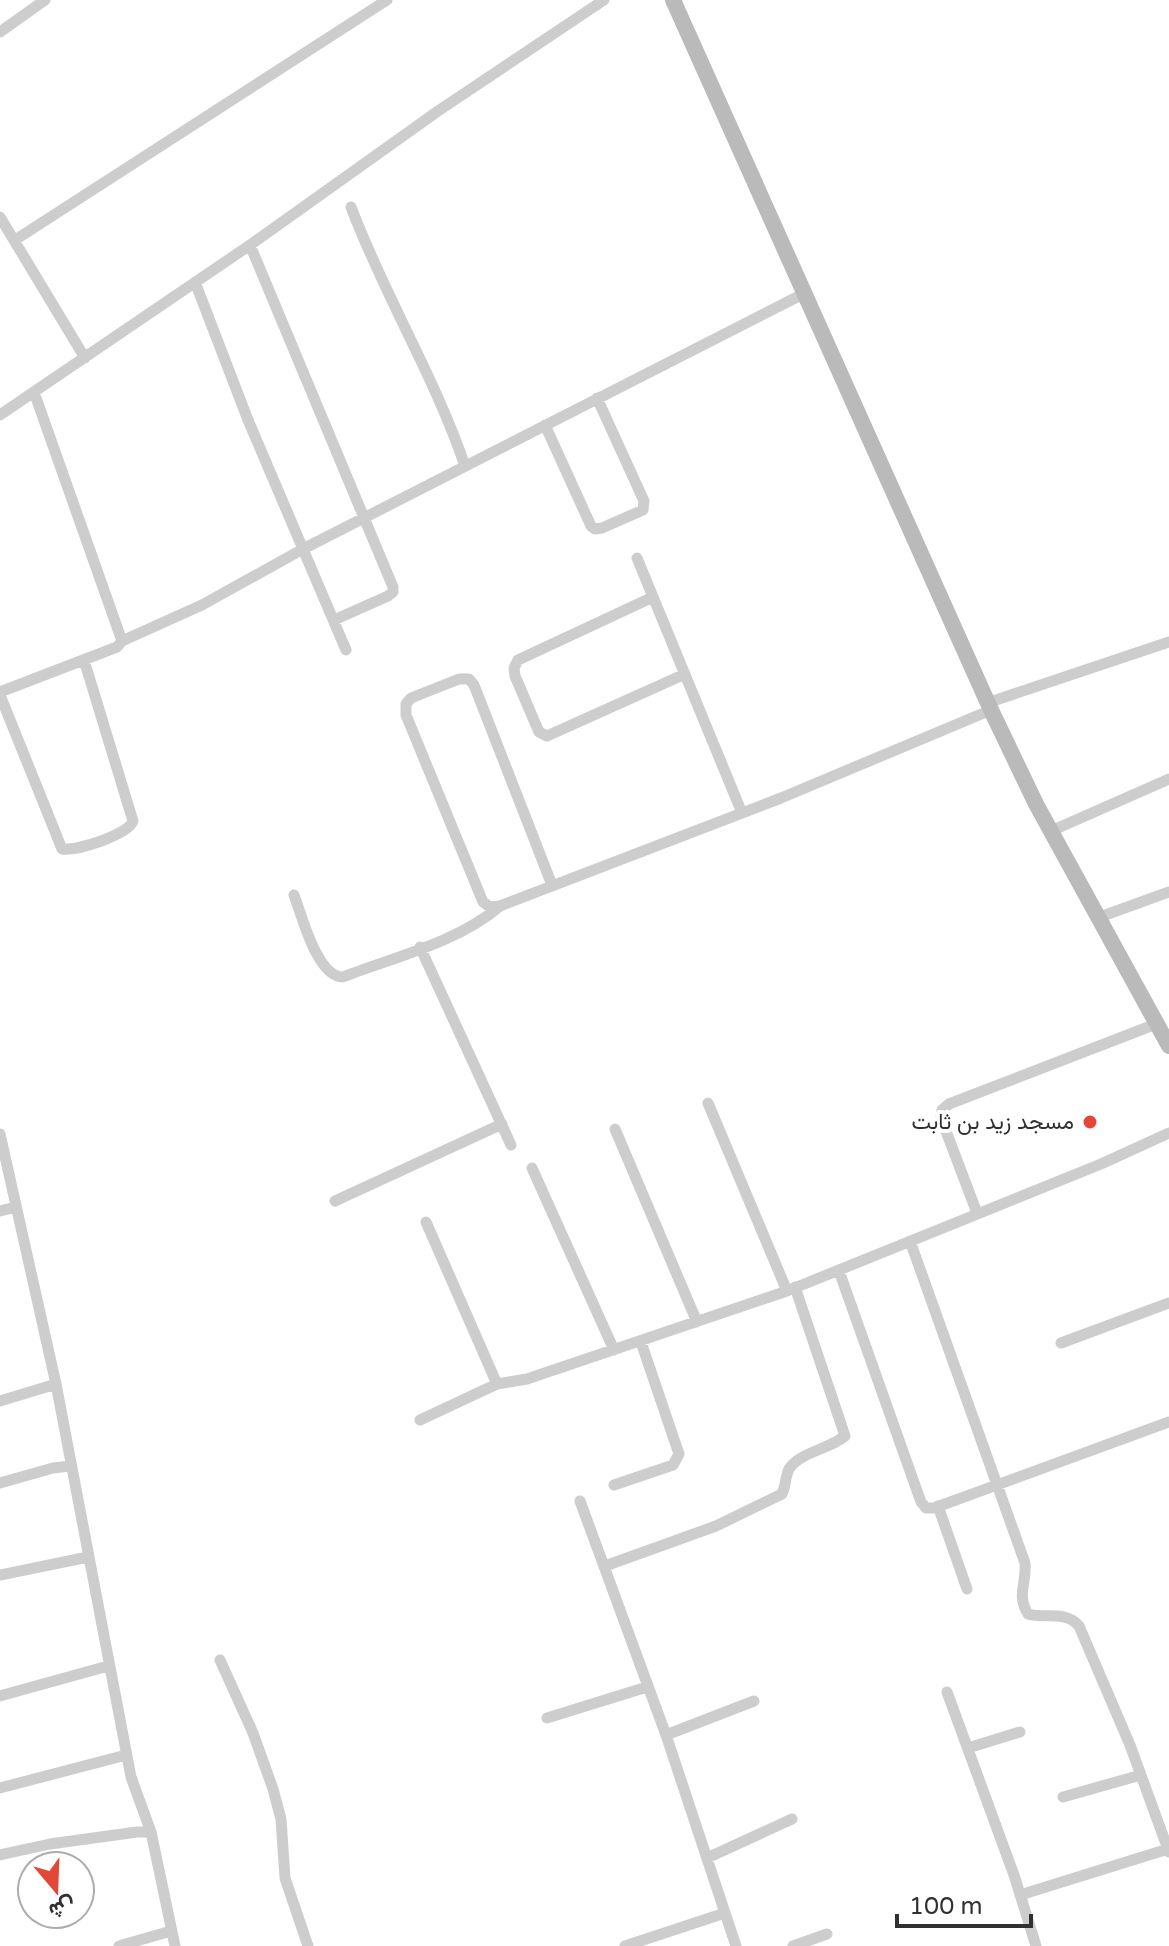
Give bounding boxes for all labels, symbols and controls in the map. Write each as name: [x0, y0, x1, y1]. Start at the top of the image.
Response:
place label: مسجد زيد بن ثابت: [911, 1109, 1074, 1135]
marker: مسجد زيد بن ثابت: [1081, 1113, 1099, 1131]
north arrow: [16, 1850, 96, 1930]
scale bar: [897, 1878, 1031, 1928]
text: ش: [45, 1891, 79, 1925]
text: 100 m: [909, 1892, 983, 1921]

